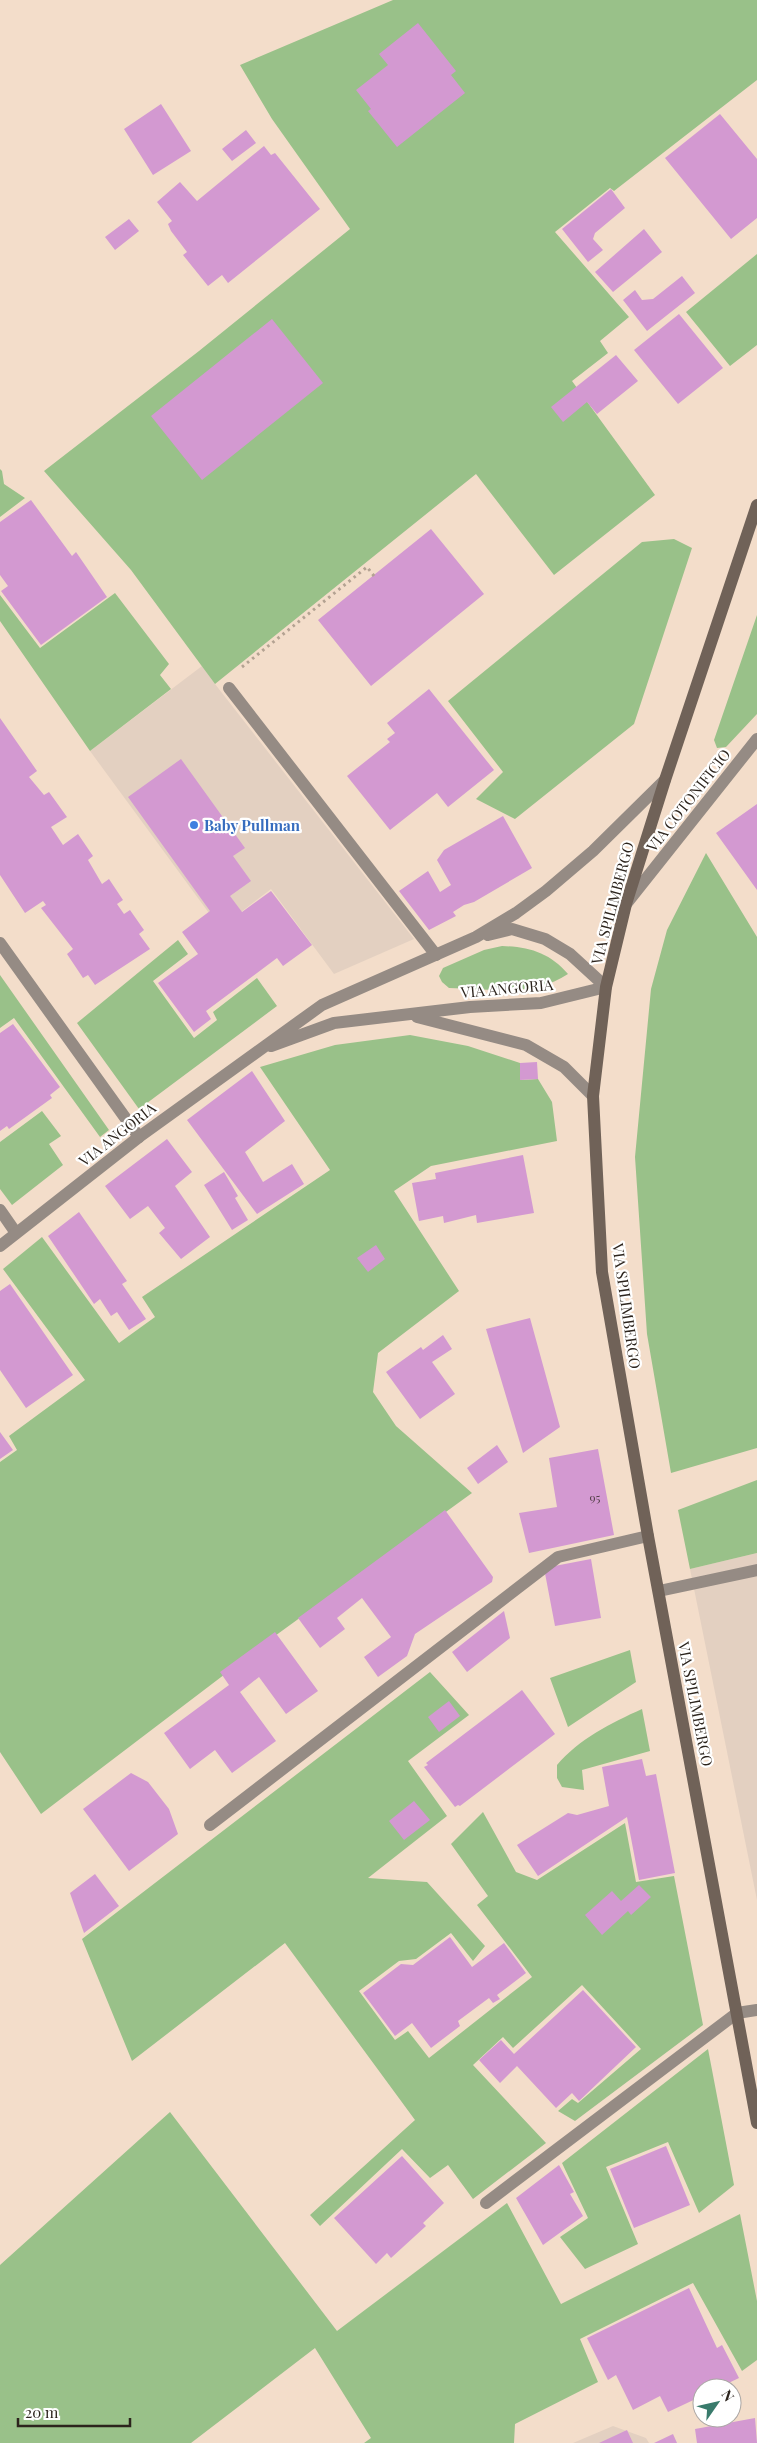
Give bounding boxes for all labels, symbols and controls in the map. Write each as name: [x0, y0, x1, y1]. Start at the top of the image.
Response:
street label: VIA COTONIFICIO: [641, 745, 734, 856]
place label: Baby Pullman: [204, 815, 301, 835]
marker: Baby Pullman: [188, 819, 200, 831]
street label: VIA SPILIMBERGO: [586, 839, 638, 968]
street label: VIA ANGORIA: [459, 974, 555, 1002]
street label: VIA ANGORIA: [74, 1097, 160, 1171]
street label: VIA SPILIMBERGO: [608, 1241, 646, 1370]
house number: 95: [589, 1489, 601, 1505]
street label: VIA SPILIMBERGO: [674, 1639, 718, 1768]
north arrow: [692, 2378, 742, 2428]
text: N: [717, 2386, 739, 2405]
scale bar: [18, 2396, 130, 2428]
text: 20 m: [25, 2402, 59, 2422]

